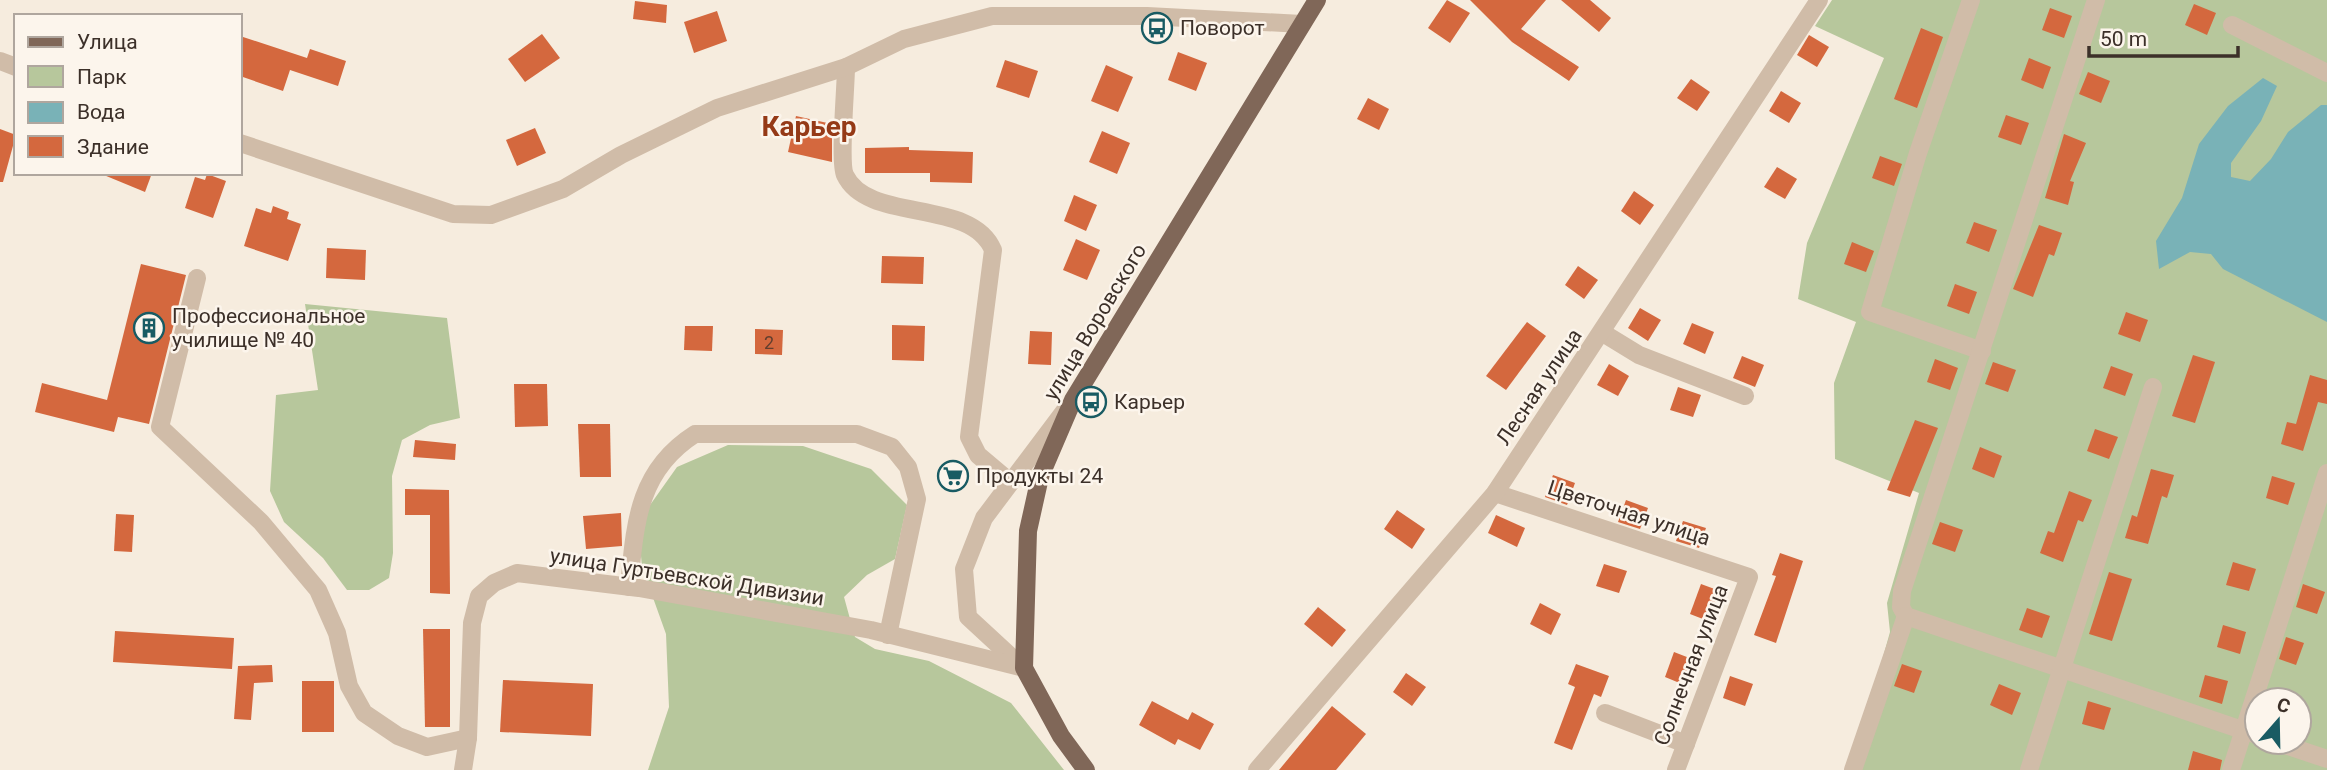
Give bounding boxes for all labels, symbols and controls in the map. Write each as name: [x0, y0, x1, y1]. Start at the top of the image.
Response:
bus stop icon: Поворот: [1140, 11, 1174, 45]
legend: [14, 14, 242, 175]
scale bar: [2089, 14, 2238, 58]
place label: Поворот: [1180, 16, 1265, 40]
text: 50 m: [2100, 27, 2147, 51]
text: Улица: [77, 30, 138, 54]
text: Парк: [77, 65, 127, 89]
text: Вода: [77, 100, 125, 124]
district label: Карьер: [761, 110, 857, 143]
text: Здание: [77, 135, 149, 159]
street label: улица Воровского: [1039, 239, 1151, 405]
place label: Профессиональное училище № 40: [172, 304, 366, 352]
building icon: Профессиональное училище № 40: [132, 311, 166, 345]
street label: Лесная улица: [1491, 324, 1587, 450]
house number: 2: [764, 332, 774, 353]
bus stop icon: Карьер: [1074, 385, 1108, 419]
place label: Карьер: [1114, 390, 1185, 414]
supermarket icon: Продукты 24: [936, 459, 970, 493]
place label: Продукты 24: [976, 464, 1103, 488]
street label: Цветочная улица: [1545, 475, 1713, 551]
street label: улица Гуртьевской Дивизии: [548, 543, 826, 611]
street label: Солнечная улица: [1649, 581, 1733, 749]
north arrow: [2243, 686, 2313, 756]
text: С: [2274, 693, 2293, 718]

